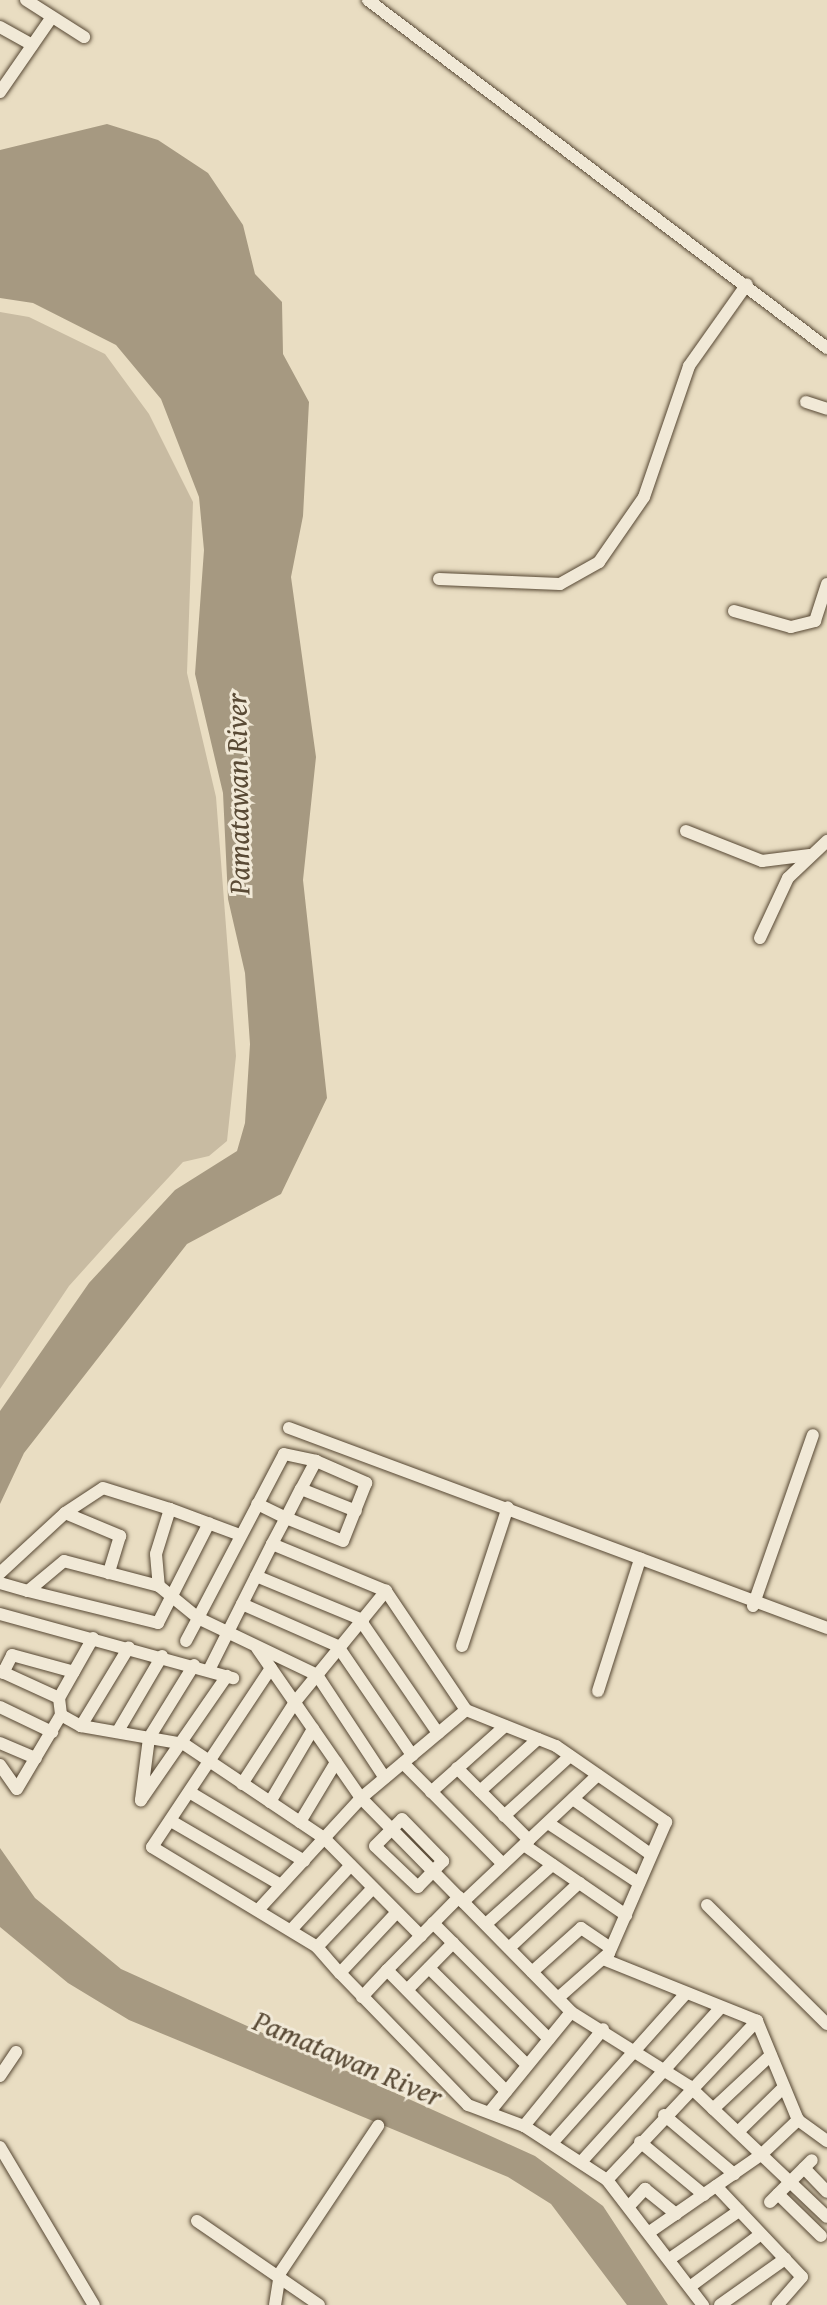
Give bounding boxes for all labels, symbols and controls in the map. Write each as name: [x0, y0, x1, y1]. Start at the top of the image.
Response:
water label: Pamatawan River: [217, 693, 257, 895]
water label: Pamatawan River: [248, 2002, 448, 2114]

